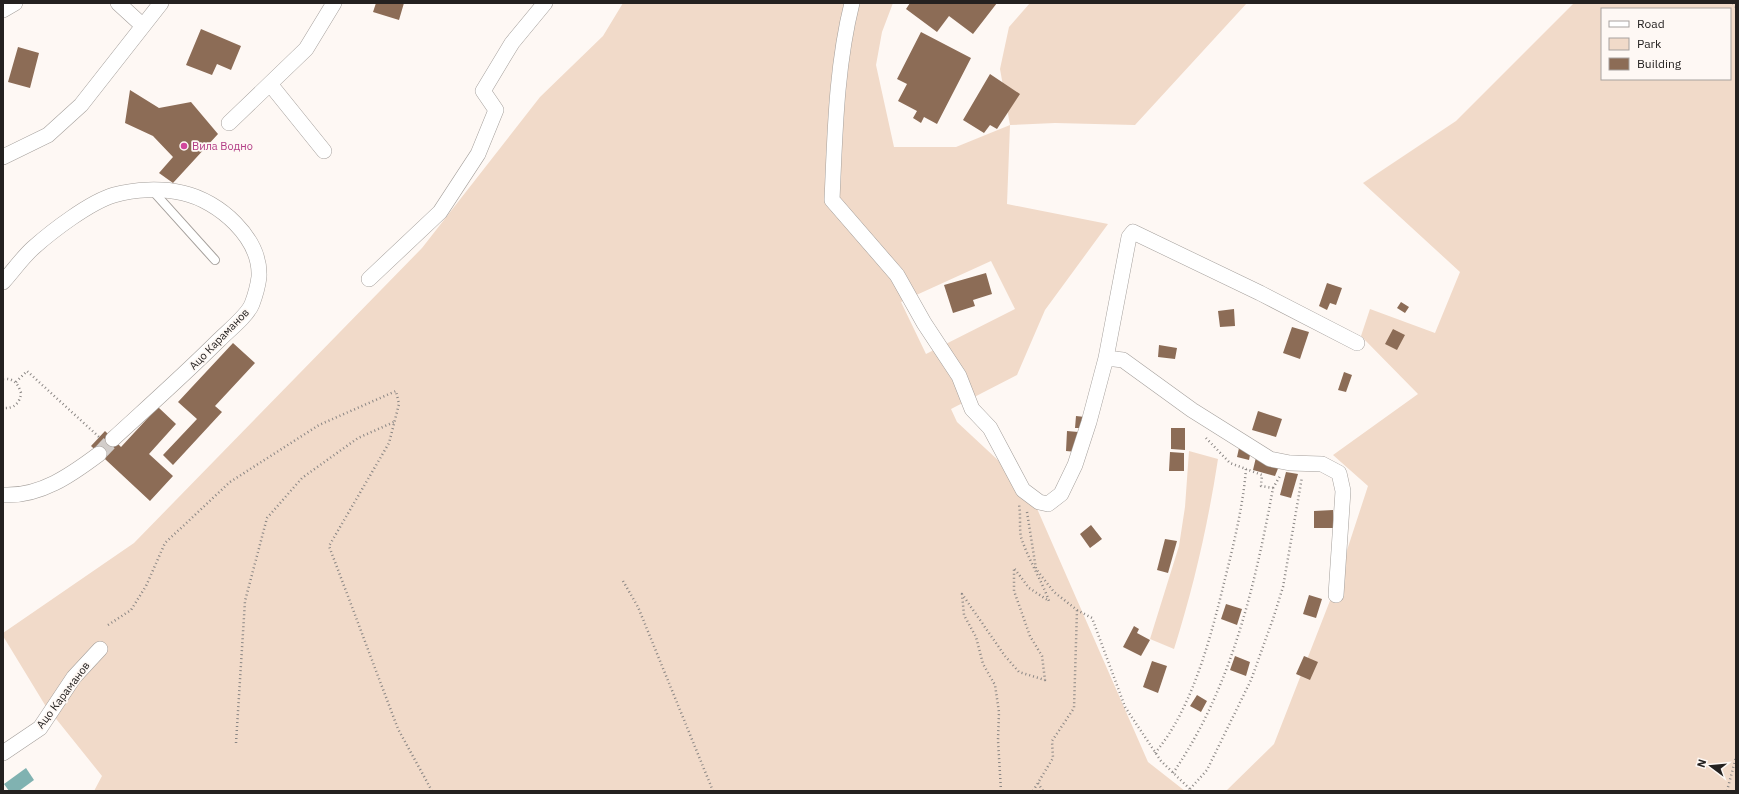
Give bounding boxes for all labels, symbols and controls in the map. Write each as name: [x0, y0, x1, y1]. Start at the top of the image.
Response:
legend: [1601, 8, 1731, 80]
text: Road: [1637, 16, 1665, 31]
text: Park: [1637, 36, 1662, 51]
text: Building: [1637, 56, 1682, 71]
place label: Вила Водно: [192, 139, 253, 153]
marker: Вила Водно: [179, 141, 189, 151]
street label: Ацо Караманов: [186, 305, 252, 373]
street label: Ацо Караманов: [33, 659, 93, 731]
north arrow: [1691, 746, 1731, 786]
text: N: [1694, 757, 1709, 769]

